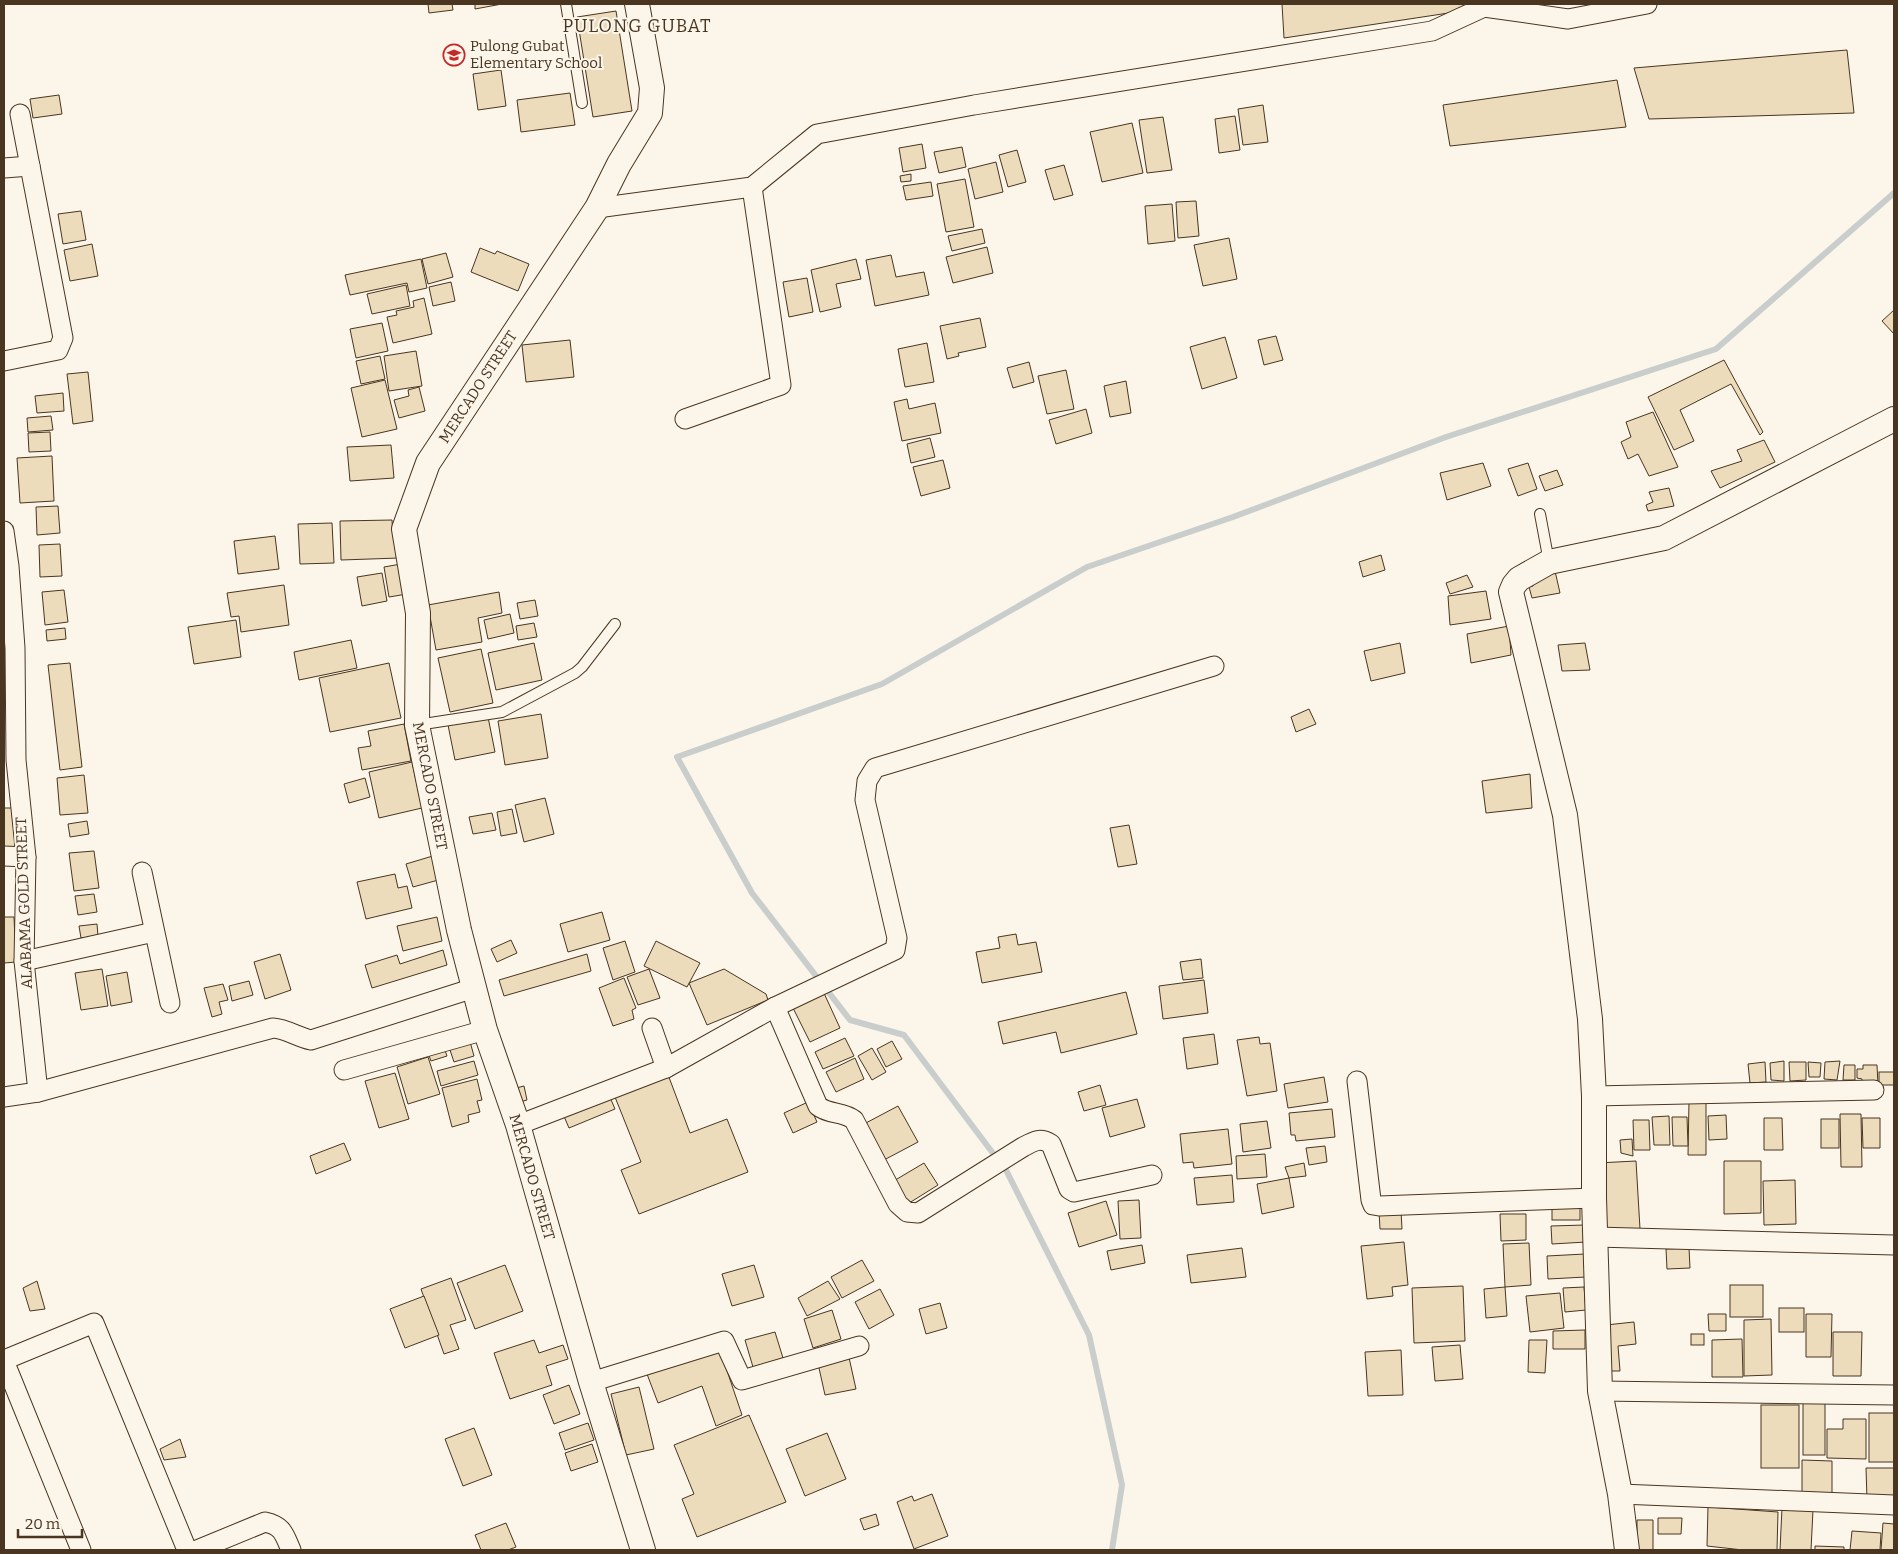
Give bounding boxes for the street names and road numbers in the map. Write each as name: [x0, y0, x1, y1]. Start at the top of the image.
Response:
street label: MERCADO STREET: [435, 327, 521, 446]
street label: MERCADO STREET: [409, 720, 451, 852]
street label: ALABAMA GOLD STREET: [12, 816, 36, 989]
street label: MERCADO STREET: [505, 1112, 559, 1242]

